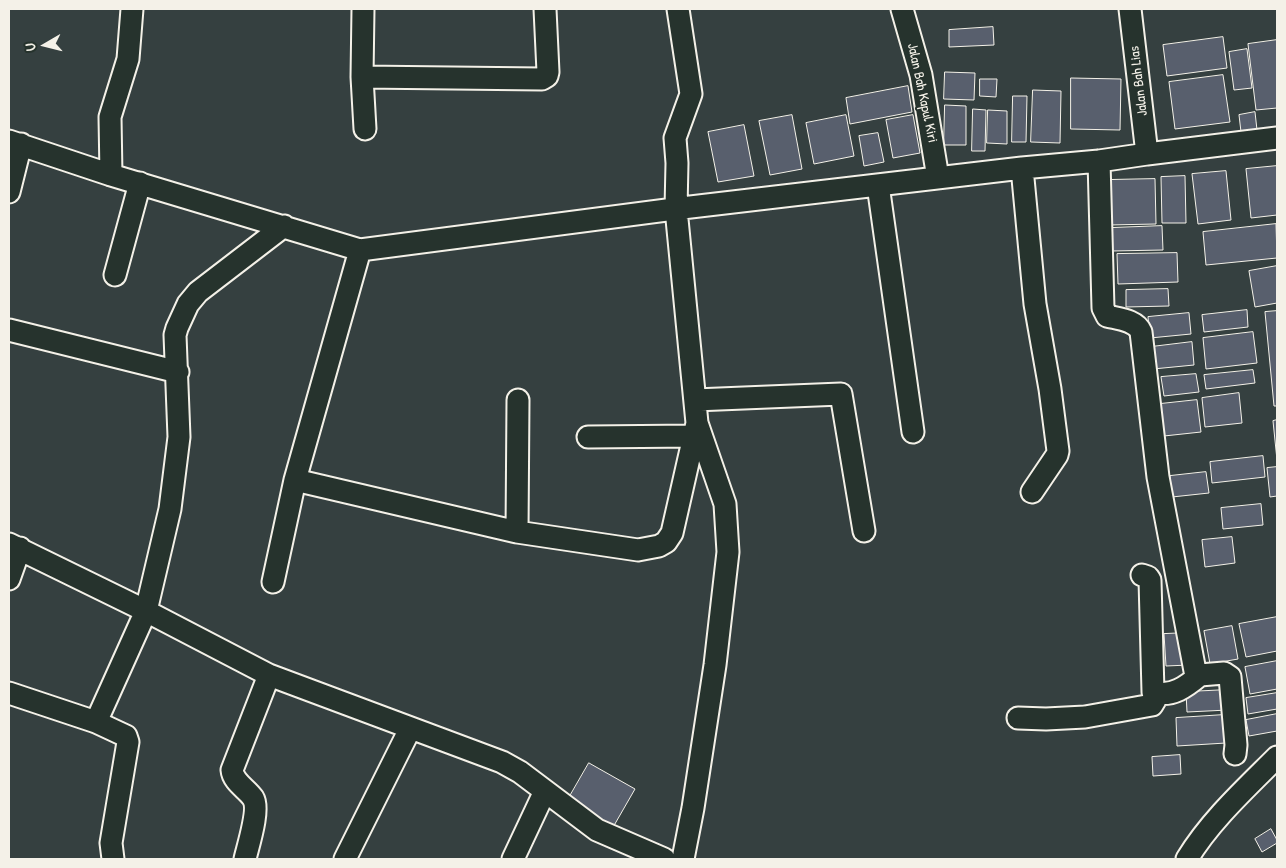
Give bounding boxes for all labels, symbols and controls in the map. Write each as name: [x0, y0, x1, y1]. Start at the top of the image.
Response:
north arrow: [20, 20, 70, 70]
text: U: [20, 42, 40, 52]
street label: Jalan Bah Kapul Kiri: [903, 42, 941, 144]
street label: Jalan Bah Lias: [1126, 45, 1152, 117]

